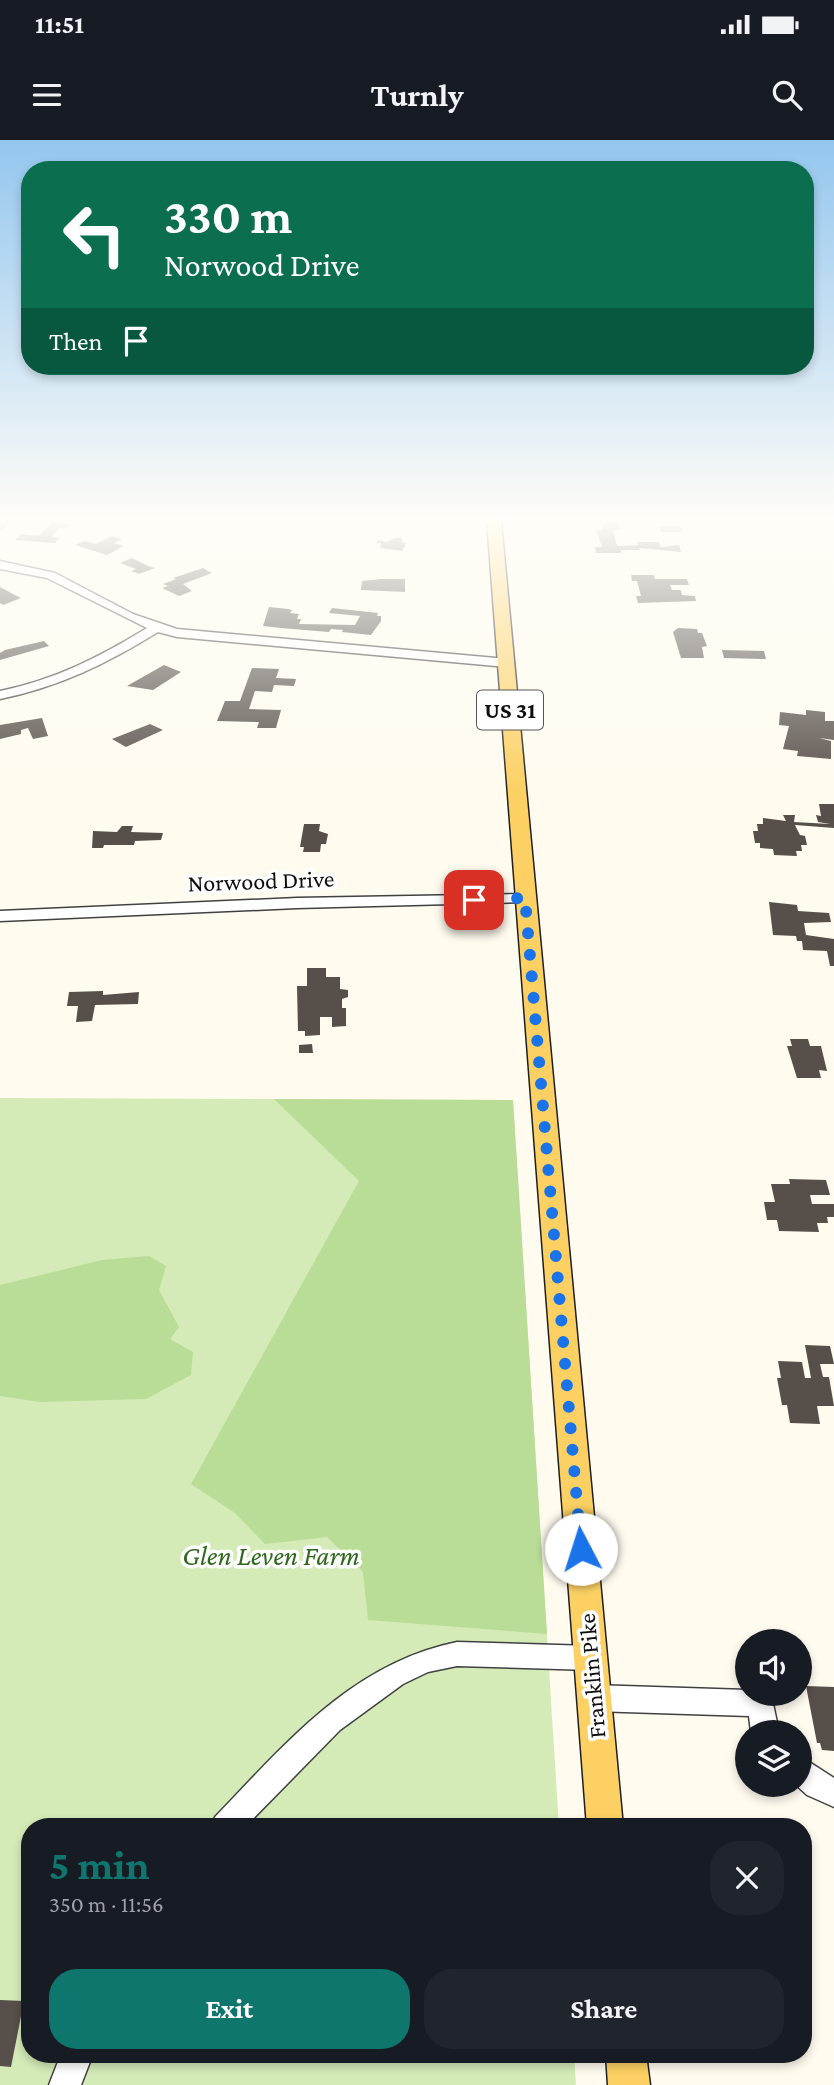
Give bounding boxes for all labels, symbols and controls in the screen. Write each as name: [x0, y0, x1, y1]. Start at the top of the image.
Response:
text: 11:51: [35, 10, 84, 39]
icon: menu: [28, 76, 66, 114]
icon: search: [768, 76, 806, 114]
text: Turnly: [370, 77, 464, 113]
icon: left: [49, 189, 140, 280]
text: 330 m: [164, 189, 292, 244]
text: Norwood Drive: [164, 247, 360, 283]
icon: arrive: [117, 322, 155, 360]
text: Then: [49, 327, 103, 356]
road number: US 31: [477, 690, 543, 730]
street label: Norwood Drive: [187, 864, 335, 897]
pin: [444, 870, 504, 930]
icon: arrive: [455, 881, 493, 919]
position arrow: [544, 1512, 618, 1586]
park label: Glen Leven Farm: [182, 1540, 360, 1571]
street label: Franklin Pike: [573, 1612, 610, 1740]
map controls: [735, 1629, 812, 1797]
button: sound: [735, 1629, 812, 1706]
button: layers: [735, 1720, 812, 1797]
text: 5 min: [49, 1841, 150, 1888]
button: close: [710, 1841, 784, 1915]
text: 350 m · 11:56: [49, 1891, 164, 1917]
button: Exit: [49, 1969, 410, 2049]
button: Share: [424, 1969, 784, 2049]

